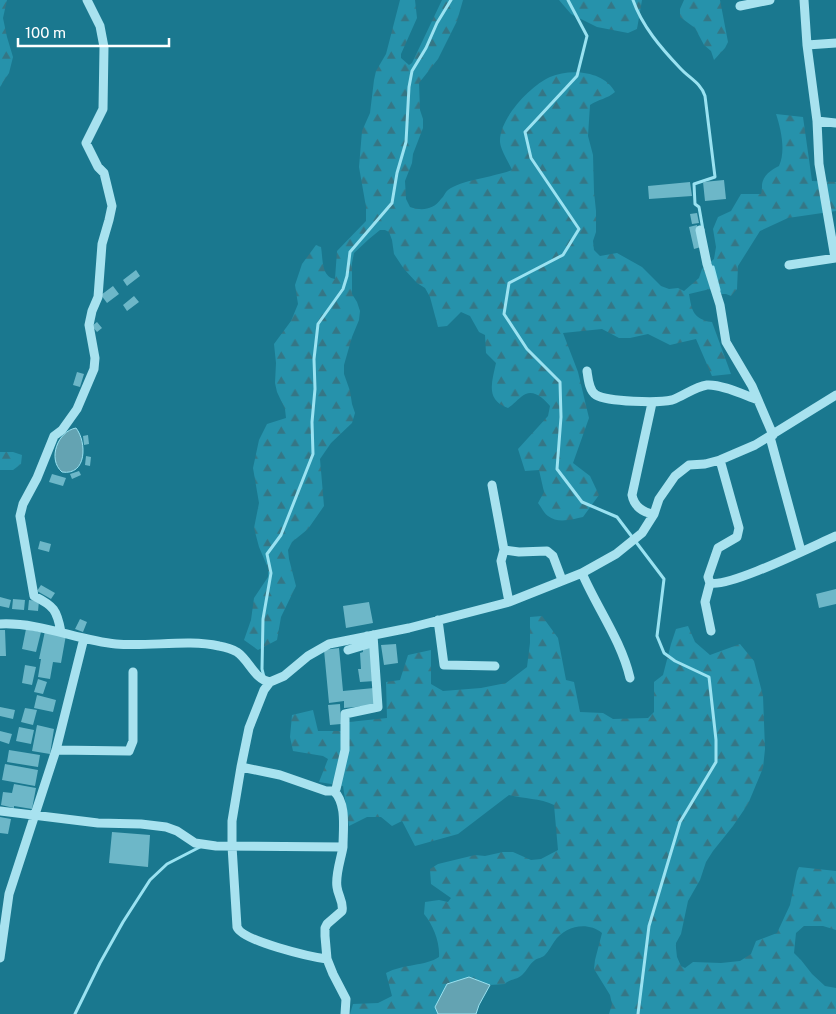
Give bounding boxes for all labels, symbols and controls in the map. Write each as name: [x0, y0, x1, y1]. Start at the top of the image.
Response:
scale bar: [18, 15, 169, 47]
text: 100 m: [25, 24, 66, 41]

